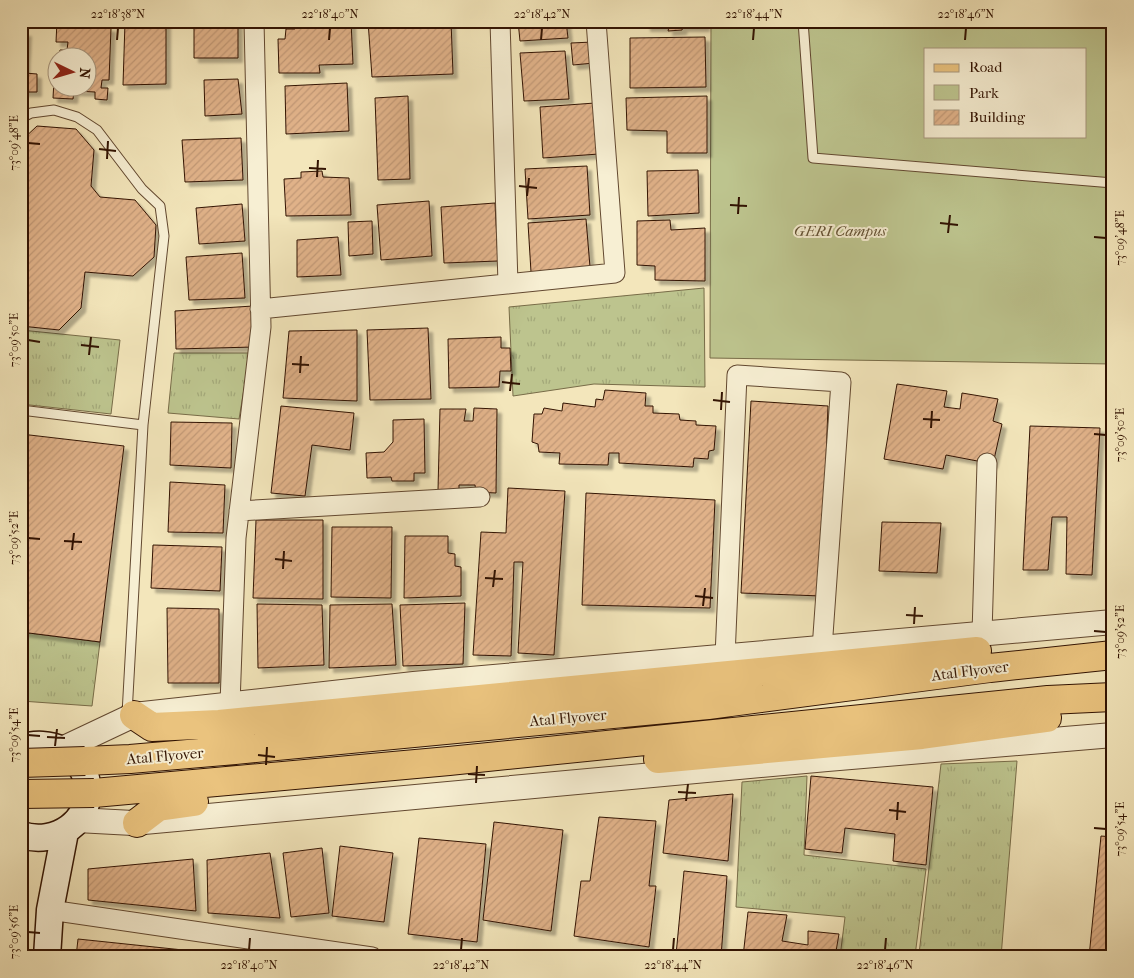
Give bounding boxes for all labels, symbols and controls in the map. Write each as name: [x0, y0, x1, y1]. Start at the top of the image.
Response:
text: 22°18'38"N: [91, 7, 145, 21]
text: 22°18'40"N: [301, 7, 359, 21]
text: 22°18'42"N: [514, 7, 570, 21]
text: 22°18'44"N: [725, 7, 783, 21]
text: 22°18'46"N: [938, 7, 994, 21]
north arrow: [48, 48, 98, 98]
legend: [924, 48, 1086, 138]
text: Road: [969, 58, 1003, 76]
text: N: [75, 67, 93, 79]
text: Park: [969, 84, 999, 102]
text: Building: [969, 108, 1026, 126]
text: 73°09'48"E: [7, 115, 21, 171]
text: 73°09'48"E: [1113, 210, 1127, 266]
park label: GERI Campus: [794, 222, 886, 240]
text: 73°09'50"E: [7, 313, 21, 367]
text: 73°09'50"E: [1113, 408, 1127, 462]
text: 73°09'52"E: [7, 511, 21, 565]
text: 73°09'52"E: [1113, 605, 1127, 659]
street label: Atal Flyover: [930, 657, 1010, 685]
street label: Atal Flyover: [528, 706, 608, 730]
text: 73°09'54"E: [7, 708, 21, 762]
street label: Atal Flyover: [125, 744, 205, 768]
text: 73°09'54"E: [1113, 802, 1127, 856]
text: 73°09'56"E: [7, 905, 21, 959]
text: 22°18'40"N: [220, 958, 278, 972]
text: 22°18'42"N: [433, 958, 489, 972]
text: 22°18'44"N: [644, 958, 702, 972]
text: 22°18'46"N: [857, 958, 913, 972]

